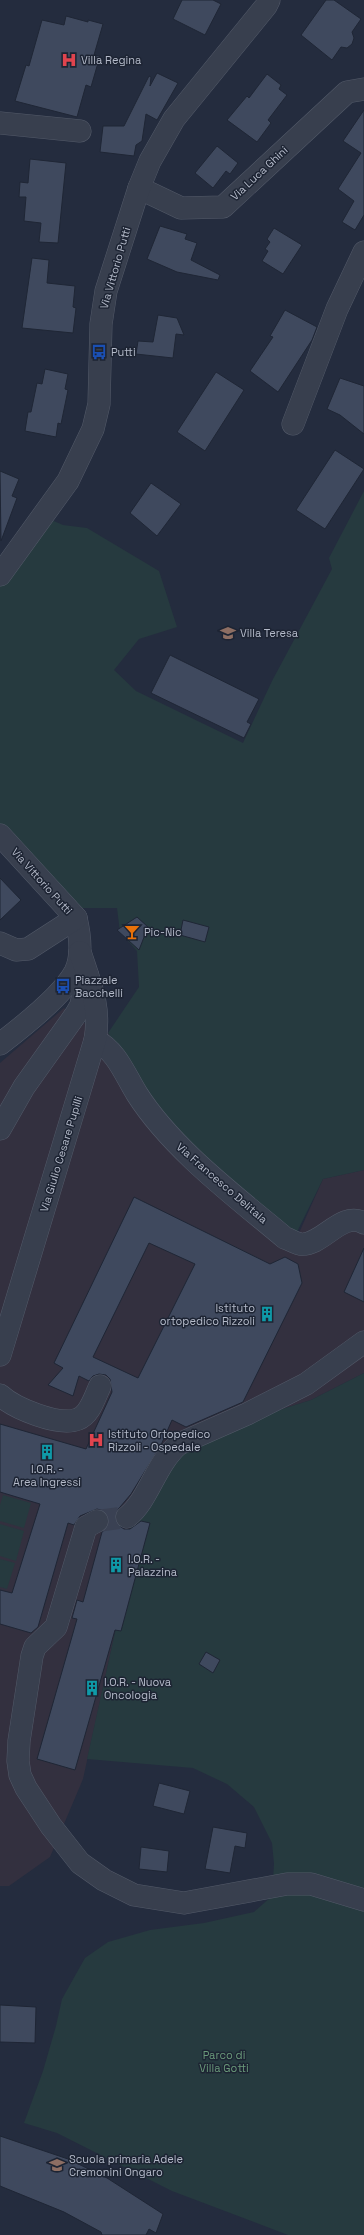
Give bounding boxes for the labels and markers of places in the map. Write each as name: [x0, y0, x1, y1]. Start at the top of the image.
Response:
hospital icon: Villa Regina: [60, 51, 78, 69]
place label: Villa Regina: [81, 53, 142, 67]
bus stop icon: Putti: [90, 343, 108, 361]
place label: Putti: [111, 345, 136, 359]
school or university icon: Villa Teresa: [219, 624, 237, 642]
place label: Villa Teresa: [240, 626, 299, 640]
bar icon: Pic-Nic: [123, 923, 141, 941]
place label: Pic-Nic: [144, 925, 181, 939]
place label: Piazzale Bacchelli: [75, 973, 123, 1000]
bus stop icon: Piazzale Bacchelli: [54, 977, 72, 995]
place label: Istituto ortopedico Rizzoli: [160, 1301, 255, 1328]
building icon: Istituto ortopedico Rizzoli: [258, 1305, 276, 1323]
place label: Istituto Ortopedico Rizzoli - Ospedale: [108, 1427, 211, 1454]
hospital icon: Istituto Ortopedico Rizzoli - Ospedale: [87, 1431, 105, 1449]
building icon: I.O.R. - Area Ingressi: [38, 1443, 56, 1461]
place label: I.O.R. - Area Ingressi: [13, 1462, 81, 1489]
place label: I.O.R. - Palazzina: [128, 1552, 178, 1579]
building icon: I.O.R. - Palazzina: [107, 1556, 125, 1574]
place label: I.O.R. - Nuova Oncologia: [104, 1675, 172, 1702]
building icon: I.O.R. - Nuova Oncologia: [83, 1679, 101, 1697]
place label: Scuola primaria Adele Cremonini Ongaro: [69, 2152, 183, 2179]
school or university icon: Scuola primaria Adele Cremonini Ongaro: [48, 2156, 66, 2174]

